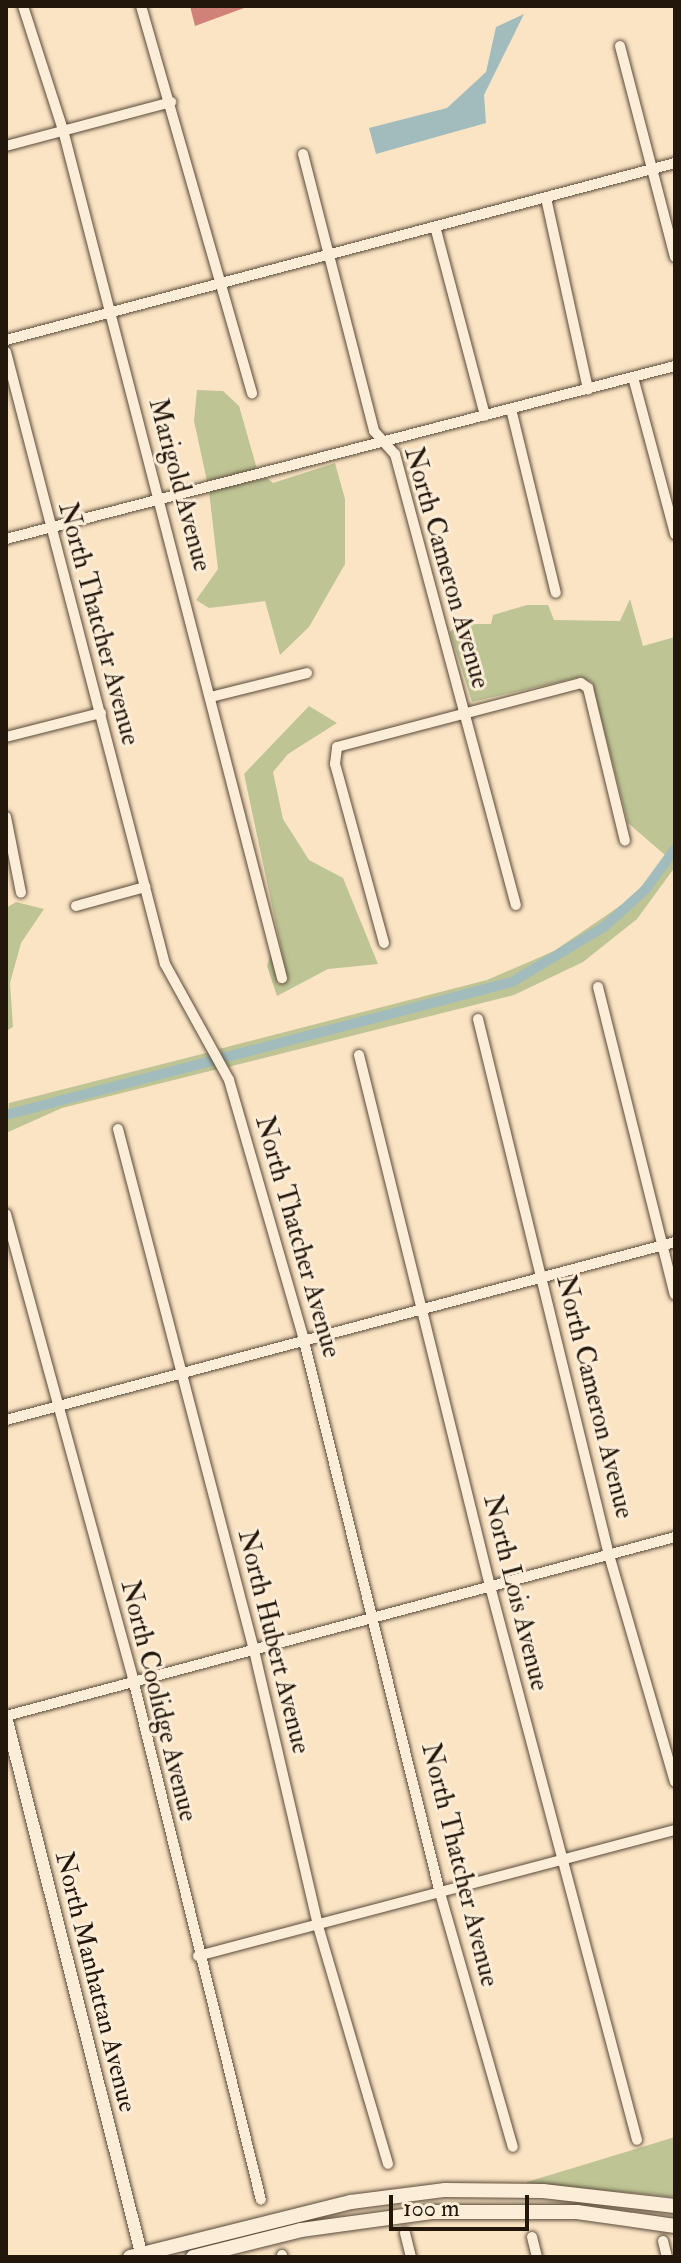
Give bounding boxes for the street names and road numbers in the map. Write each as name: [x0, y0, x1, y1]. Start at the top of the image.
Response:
street label: Marigold Avenue: [141, 395, 217, 575]
street label: North Cameron Avenue: [397, 444, 495, 692]
street label: North Thatcher Avenue: [51, 499, 145, 749]
street label: North Thatcher Avenue: [248, 1113, 346, 1361]
street label: North Cameron Avenue: [549, 1272, 639, 1522]
street label: North Lois Avenue: [476, 1492, 554, 1694]
street label: North Hubert Avenue: [230, 1527, 316, 1757]
street label: North Coolidge Avenue: [113, 1577, 203, 1825]
street label: North Thatcher Avenue: [414, 1740, 504, 1990]
street label: North Manhattan Avenue: [48, 1848, 142, 2116]

